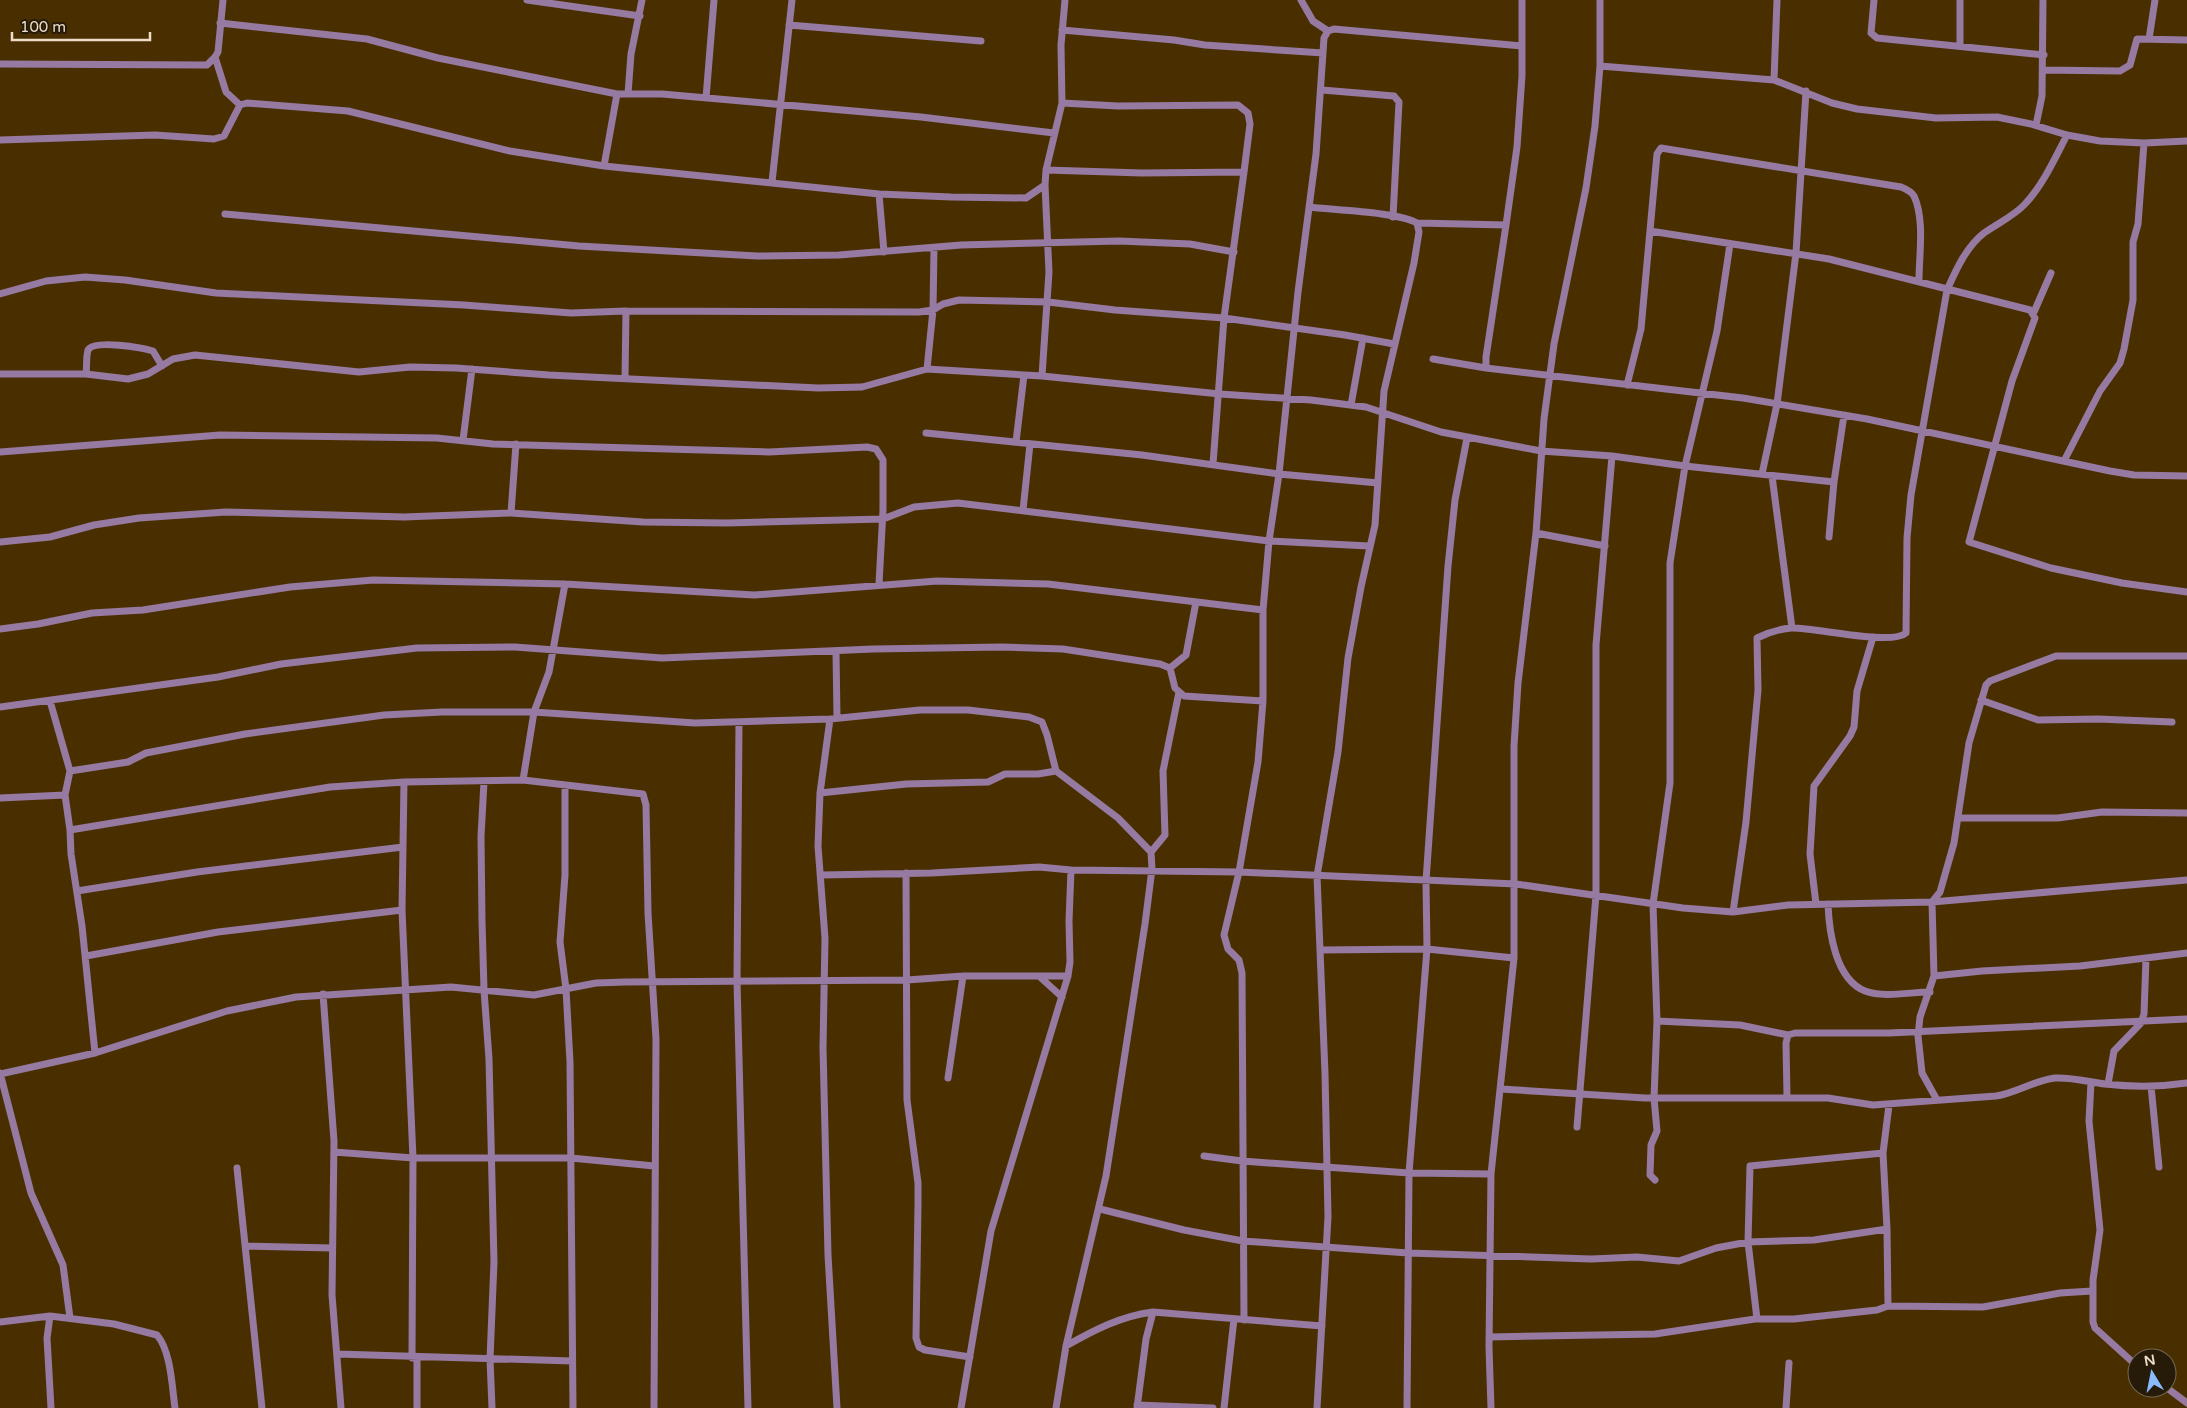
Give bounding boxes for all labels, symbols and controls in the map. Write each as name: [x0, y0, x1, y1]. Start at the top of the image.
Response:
scale bar: [12, 10, 150, 42]
text: 100 m: [20, 18, 66, 36]
north arrow: [2127, 1348, 2177, 1398]
text: N: [2143, 1351, 2157, 1370]

